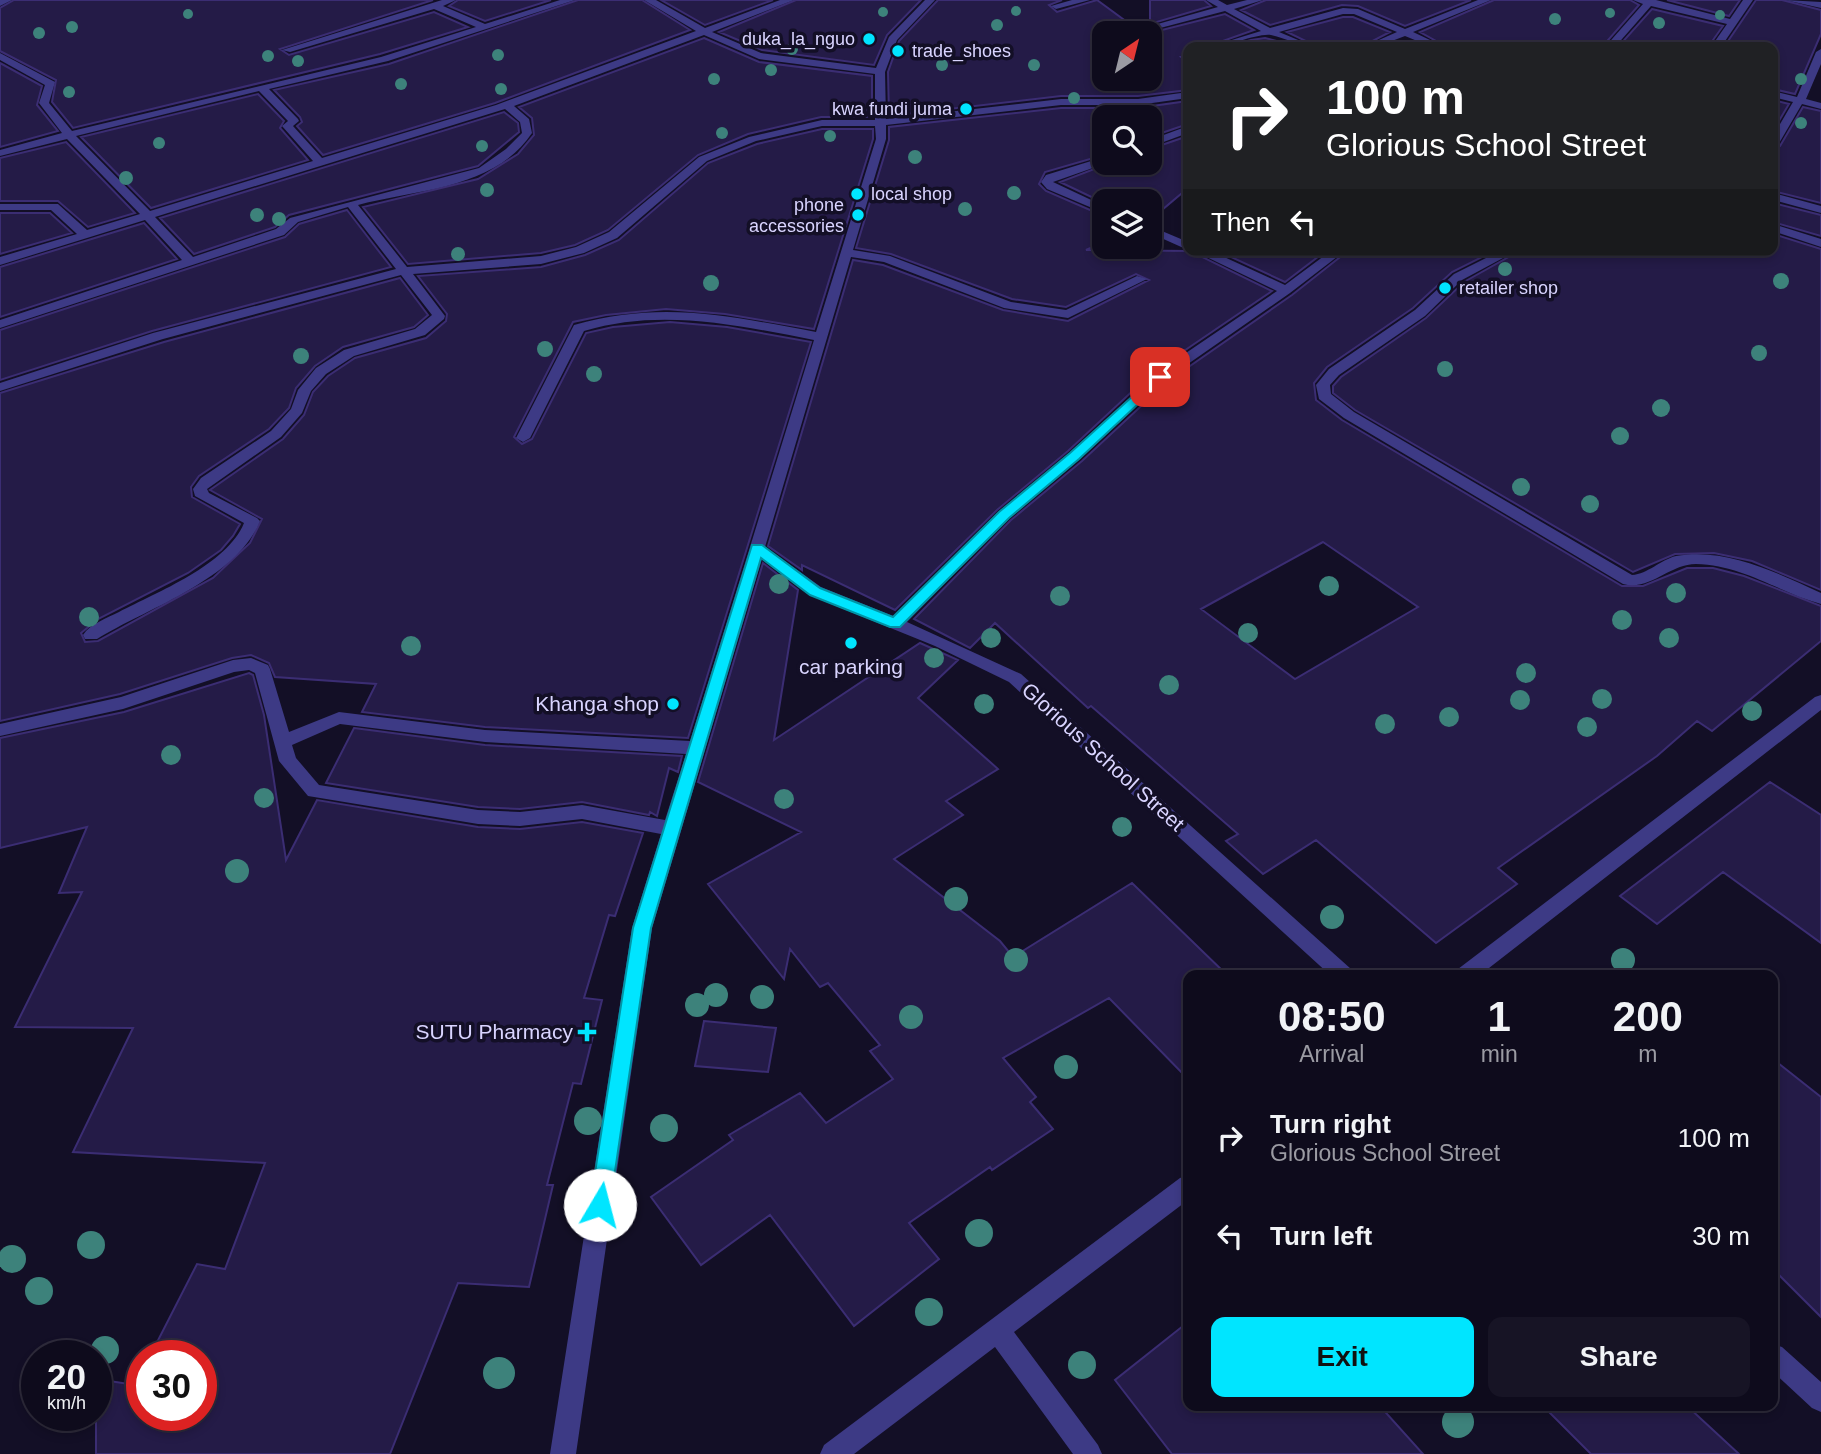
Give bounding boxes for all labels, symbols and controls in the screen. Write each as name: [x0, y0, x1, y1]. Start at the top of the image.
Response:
north arrow: [1092, 21, 1162, 91]
map controls: [1092, 21, 1162, 259]
place label: duka_la_nguo: [742, 29, 855, 50]
marker: duka_la_nguo: [861, 31, 877, 47]
place label: trade_shoes: [912, 41, 1011, 62]
marker: trade_shoes: [890, 43, 906, 59]
icon: right: [1211, 70, 1302, 161]
text: 100 m: [1326, 70, 1465, 124]
place label: kwa fundi juma: [832, 99, 953, 119]
marker: kwa fundi juma: [958, 101, 974, 117]
button: search: [1092, 105, 1162, 175]
text: Glorious School Street: [1326, 127, 1646, 163]
place label: local shop: [871, 184, 952, 204]
marker: local shop: [849, 186, 865, 202]
button: layers: [1092, 189, 1162, 259]
place label: phone accessories: [749, 195, 844, 236]
icon: left: [1284, 203, 1322, 241]
marker: phone accessories: [850, 207, 866, 223]
text: Then: [1211, 207, 1270, 237]
place label: retailer shop: [1459, 278, 1558, 298]
marker: retailer shop: [1437, 280, 1453, 296]
pin: [1130, 347, 1190, 407]
icon: arrive: [1141, 358, 1179, 396]
marker: car parking: [843, 635, 859, 651]
place label: car parking: [799, 655, 903, 678]
street label: Glorious School Street: [1018, 678, 1189, 836]
place label: Khanga shop: [535, 692, 659, 715]
marker: Khanga shop: [665, 696, 681, 712]
text: 08:50: [1278, 993, 1386, 1040]
text: 1: [1487, 993, 1511, 1040]
text: 200: [1613, 993, 1683, 1040]
place label: SUTU Pharmacy: [415, 1020, 573, 1043]
marker: SUTU Pharmacy: [579, 1024, 595, 1040]
text: Arrival: [1299, 1041, 1364, 1067]
text: min: [1481, 1041, 1518, 1067]
text: m: [1638, 1041, 1657, 1067]
text: Turn right: [1270, 1109, 1391, 1139]
icon: right: [1211, 1119, 1249, 1157]
text: 100 m: [1678, 1123, 1750, 1153]
text: Glorious School Street: [1270, 1140, 1500, 1166]
position arrow: [563, 1168, 637, 1242]
icon: left: [1211, 1217, 1249, 1255]
text: Turn left: [1270, 1221, 1372, 1251]
text: 30 m: [1692, 1221, 1750, 1251]
button: Exit: [1211, 1317, 1474, 1397]
button: Share: [1488, 1317, 1750, 1397]
speed limit sign: 30: [126, 1340, 217, 1431]
text: 20: [47, 1357, 86, 1396]
text: km/h: [47, 1393, 86, 1413]

